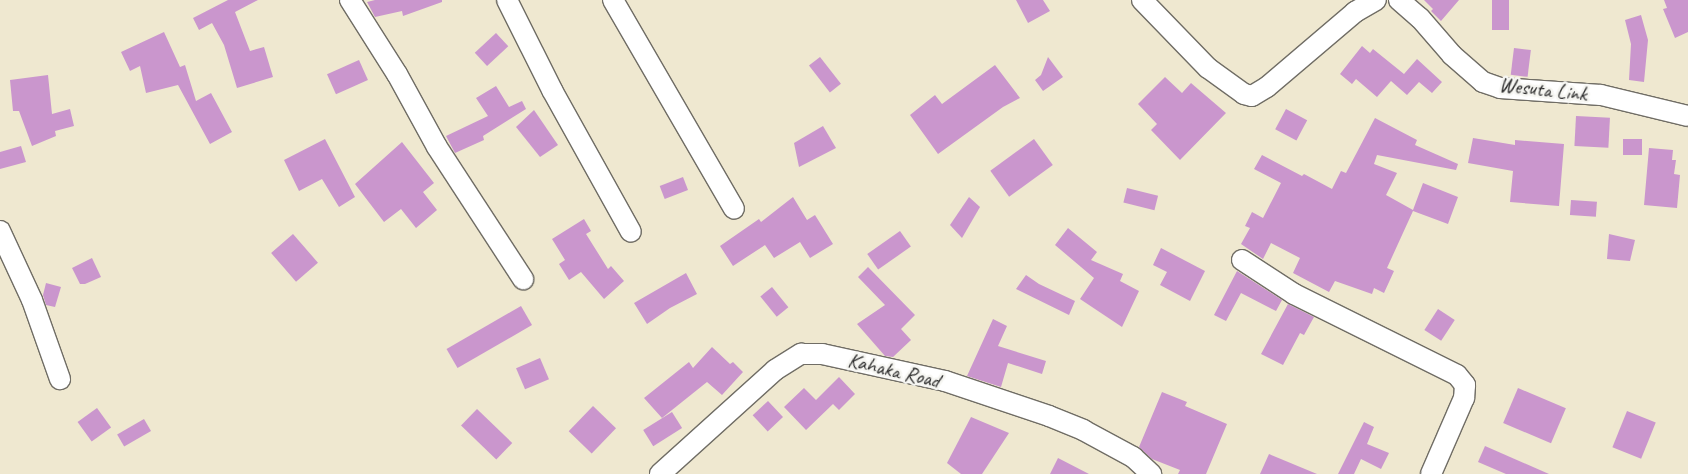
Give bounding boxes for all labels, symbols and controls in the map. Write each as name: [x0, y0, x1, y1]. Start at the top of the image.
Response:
street label: Wesuta Link: [1498, 72, 1588, 106]
street label: Kahaka Road: [846, 347, 942, 393]

